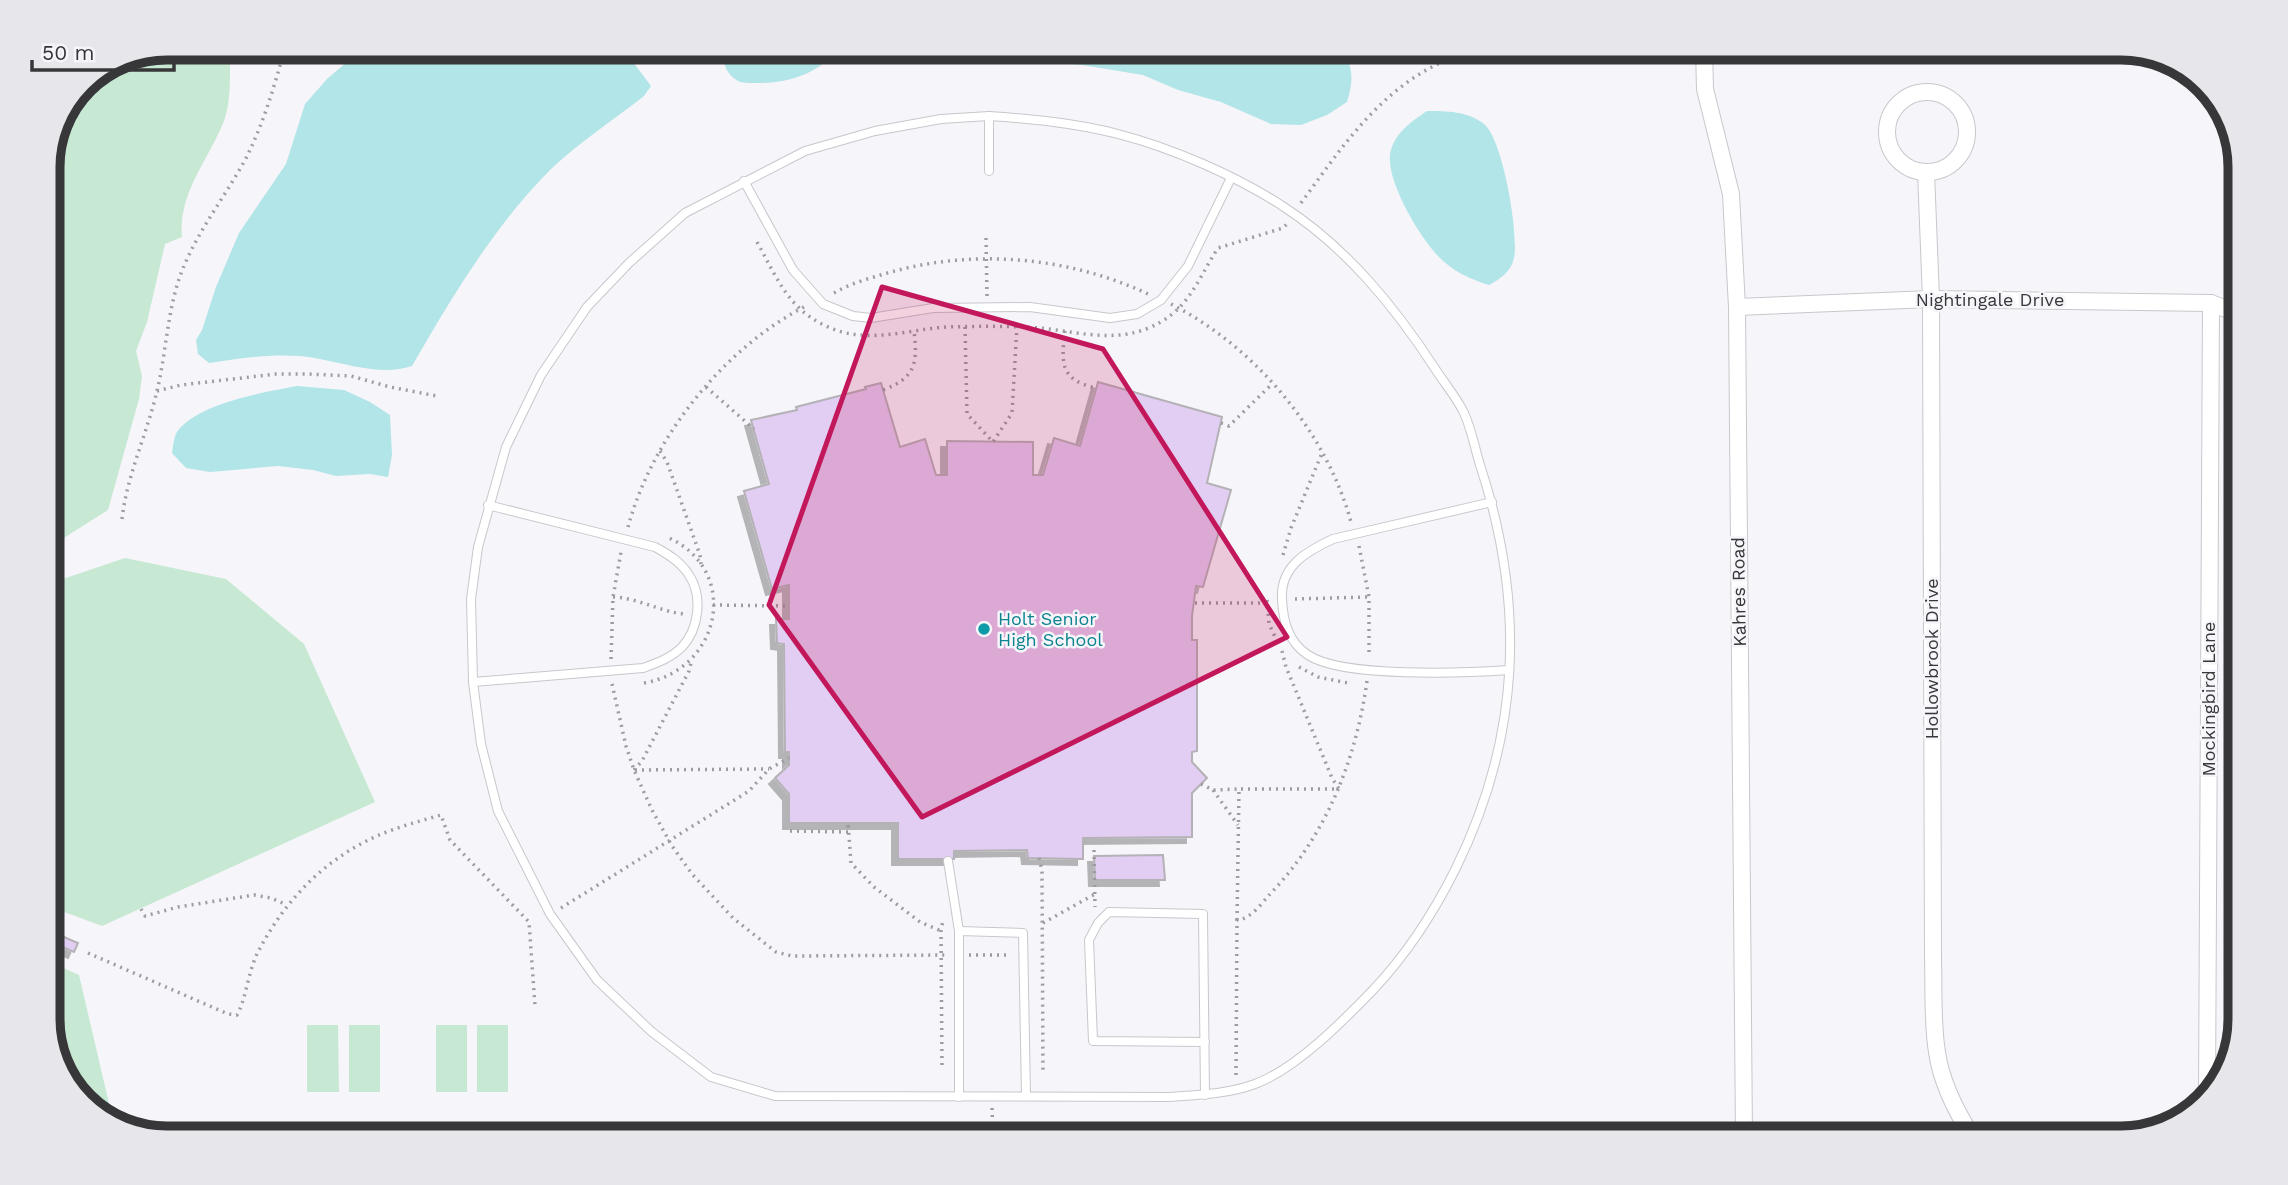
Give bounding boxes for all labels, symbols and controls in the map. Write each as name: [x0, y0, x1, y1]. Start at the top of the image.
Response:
scale bar: [32, 28, 173, 72]
text: 50 m: [42, 40, 94, 65]
street label: Nightingale Drive: [1916, 289, 2064, 310]
street label: Kahres Road: [1727, 537, 1750, 647]
street label: Hollowbrook Drive: [1921, 578, 1942, 740]
place label: Holt Senior High School: [998, 608, 1103, 650]
marker: Holt Senior High School: [976, 621, 992, 637]
street label: Mockingbird Lane: [2198, 622, 2219, 776]

